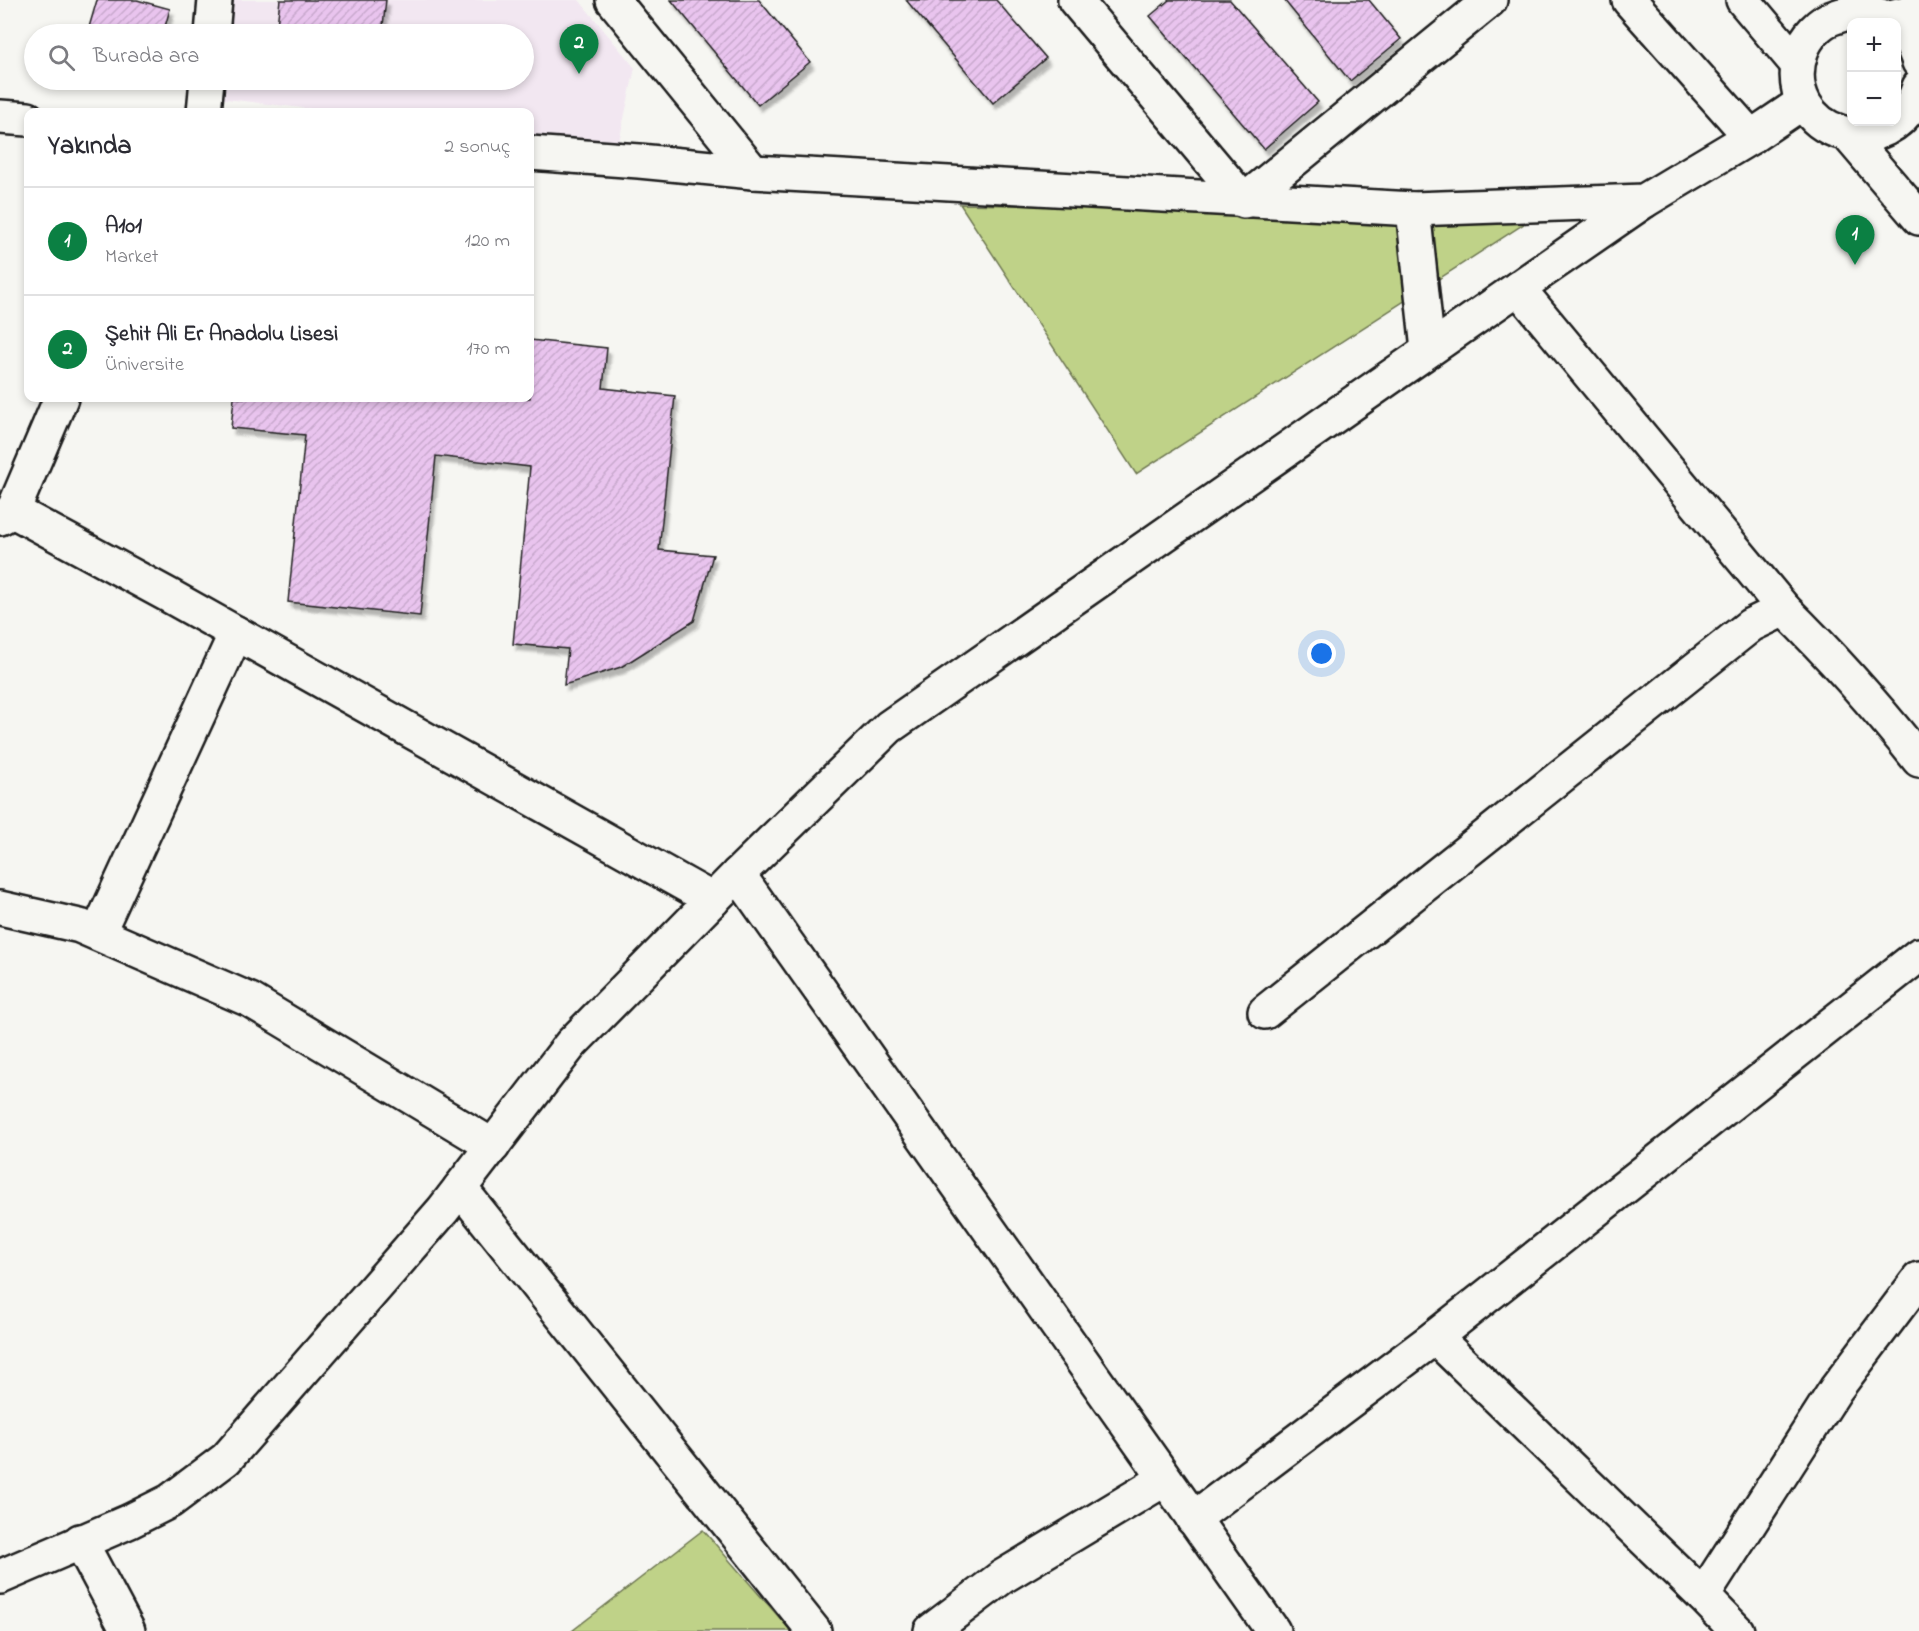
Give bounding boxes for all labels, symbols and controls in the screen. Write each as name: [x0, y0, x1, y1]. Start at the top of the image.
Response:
map controls: [1847, 18, 1901, 126]
button: +: [1847, 18, 1901, 72]
search box: [24, 24, 534, 90]
pin: 2: [560, 25, 598, 74]
icon: search: [45, 41, 78, 74]
text: Burada ara: [93, 41, 199, 73]
button: −: [1847, 72, 1901, 126]
text: Yakında: [48, 128, 132, 166]
text: 2 sonuç: [444, 133, 510, 162]
text: A101: [105, 211, 142, 243]
pin: 1: [1836, 216, 1874, 265]
text: 1: [64, 227, 71, 256]
text: 120 m: [465, 227, 510, 256]
text: Market: [105, 243, 159, 272]
text: Şehit Ali Er Anadolu Lisesi: [105, 319, 338, 351]
text: 2: [63, 335, 72, 364]
text: 170 m: [466, 335, 510, 364]
text: Üniversite: [105, 351, 184, 380]
your location: [1307, 639, 1336, 668]

